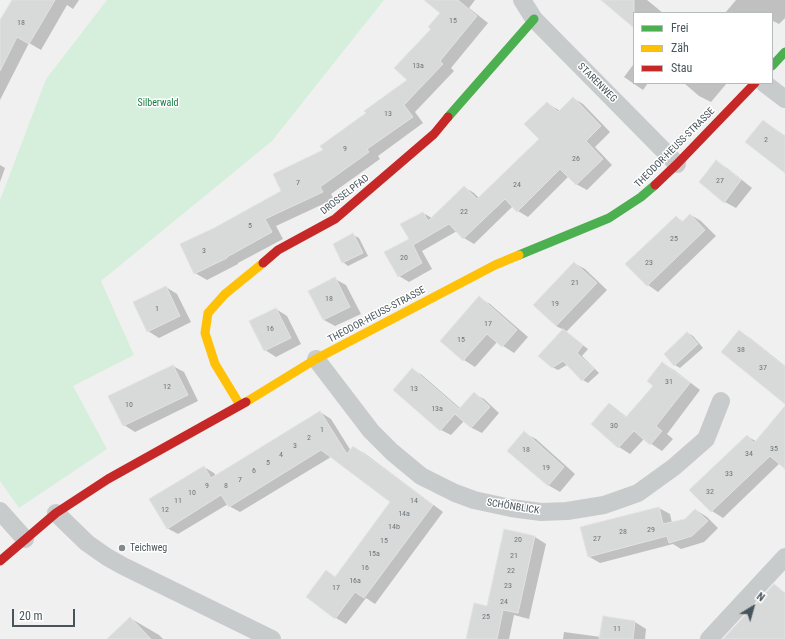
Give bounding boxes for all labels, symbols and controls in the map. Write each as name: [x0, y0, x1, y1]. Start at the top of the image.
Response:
legend: [633, 12, 773, 84]
house number: 15: [449, 16, 457, 26]
house number: 18: [17, 18, 25, 28]
text: Frei: [671, 21, 689, 35]
text: Zäh: [671, 41, 689, 55]
house number: 13a: [412, 61, 424, 71]
street label: STARENWEG: [575, 61, 619, 105]
text: Stau: [671, 61, 692, 75]
park label: Silberwald: [137, 97, 179, 109]
street label: THEODOR-HEUSS-STRASSE: [632, 105, 718, 191]
house number: 13: [384, 109, 392, 119]
house number: 2: [764, 135, 768, 145]
house number: 9: [343, 144, 347, 154]
house number: 26: [572, 154, 580, 164]
street label: DROSSELPFAD: [318, 172, 372, 218]
house number: 27: [716, 176, 724, 186]
house number: 7: [296, 178, 300, 188]
house number: 24: [513, 180, 521, 190]
house number: 22: [460, 207, 468, 217]
house number: 5: [248, 221, 252, 231]
house number: 25: [670, 234, 678, 244]
house number: 3: [202, 246, 206, 256]
house number: 20: [400, 253, 408, 263]
house number: 23: [645, 258, 653, 268]
house number: 21: [571, 278, 579, 288]
street label: THEODOR-HEUSS-STRASSE: [326, 284, 428, 346]
house number: 18: [325, 294, 333, 304]
house number: 19: [551, 299, 559, 309]
house number: 1: [155, 304, 159, 314]
house number: 17: [484, 319, 492, 329]
house number: 16: [266, 324, 274, 334]
house number: 15: [457, 335, 465, 345]
house number: 38: [737, 345, 745, 355]
house number: 37: [759, 363, 767, 373]
house number: 31: [665, 377, 673, 387]
house number: 12: [163, 382, 171, 392]
house number: 13: [410, 384, 418, 394]
house number: 10: [125, 400, 133, 410]
house number: 13a: [431, 404, 443, 414]
house number: 30: [610, 421, 618, 431]
house number: 1: [320, 425, 324, 435]
house number: 2: [307, 433, 311, 443]
house number: 3: [293, 441, 297, 451]
house number: 35: [770, 444, 778, 454]
house number: 18: [522, 445, 530, 455]
house number: 34: [745, 449, 753, 459]
house number: 4: [279, 450, 283, 460]
house number: 5: [266, 458, 270, 468]
house number: 19: [542, 463, 550, 473]
house number: 6: [252, 466, 256, 476]
house number: 33: [725, 469, 733, 479]
house number: 7: [238, 475, 242, 485]
house number: 9: [205, 481, 209, 491]
house number: 8: [224, 481, 228, 491]
house number: 32: [706, 487, 714, 497]
house number: 10: [188, 488, 196, 498]
house number: 11: [174, 496, 182, 506]
house number: 14: [410, 496, 418, 506]
street label: SCHÖNBLICK: [486, 497, 540, 517]
house number: 12: [161, 505, 169, 515]
house number: 14a: [398, 509, 410, 519]
house number: 14b: [388, 522, 400, 532]
house number: 29: [647, 525, 655, 535]
house number: 28: [619, 527, 627, 537]
house number: 27: [593, 534, 601, 544]
house number: 20: [514, 535, 522, 545]
house number: 15: [380, 536, 388, 546]
place label: Teichweg: [130, 542, 167, 554]
marker: Teichweg: [117, 543, 127, 553]
house number: 15a: [368, 549, 380, 559]
house number: 21: [510, 551, 518, 561]
house number: 16: [361, 563, 369, 573]
house number: 22: [507, 566, 515, 576]
house number: 16a: [349, 576, 361, 586]
house number: 23: [504, 581, 512, 591]
house number: 17: [332, 583, 340, 593]
north arrow: [733, 587, 773, 627]
text: N: [754, 590, 767, 604]
house number: 24: [500, 597, 508, 607]
scale bar: [14, 601, 77, 627]
text: 20 m: [19, 609, 43, 623]
house number: 25: [482, 612, 490, 622]
house number: 11: [613, 624, 621, 634]

